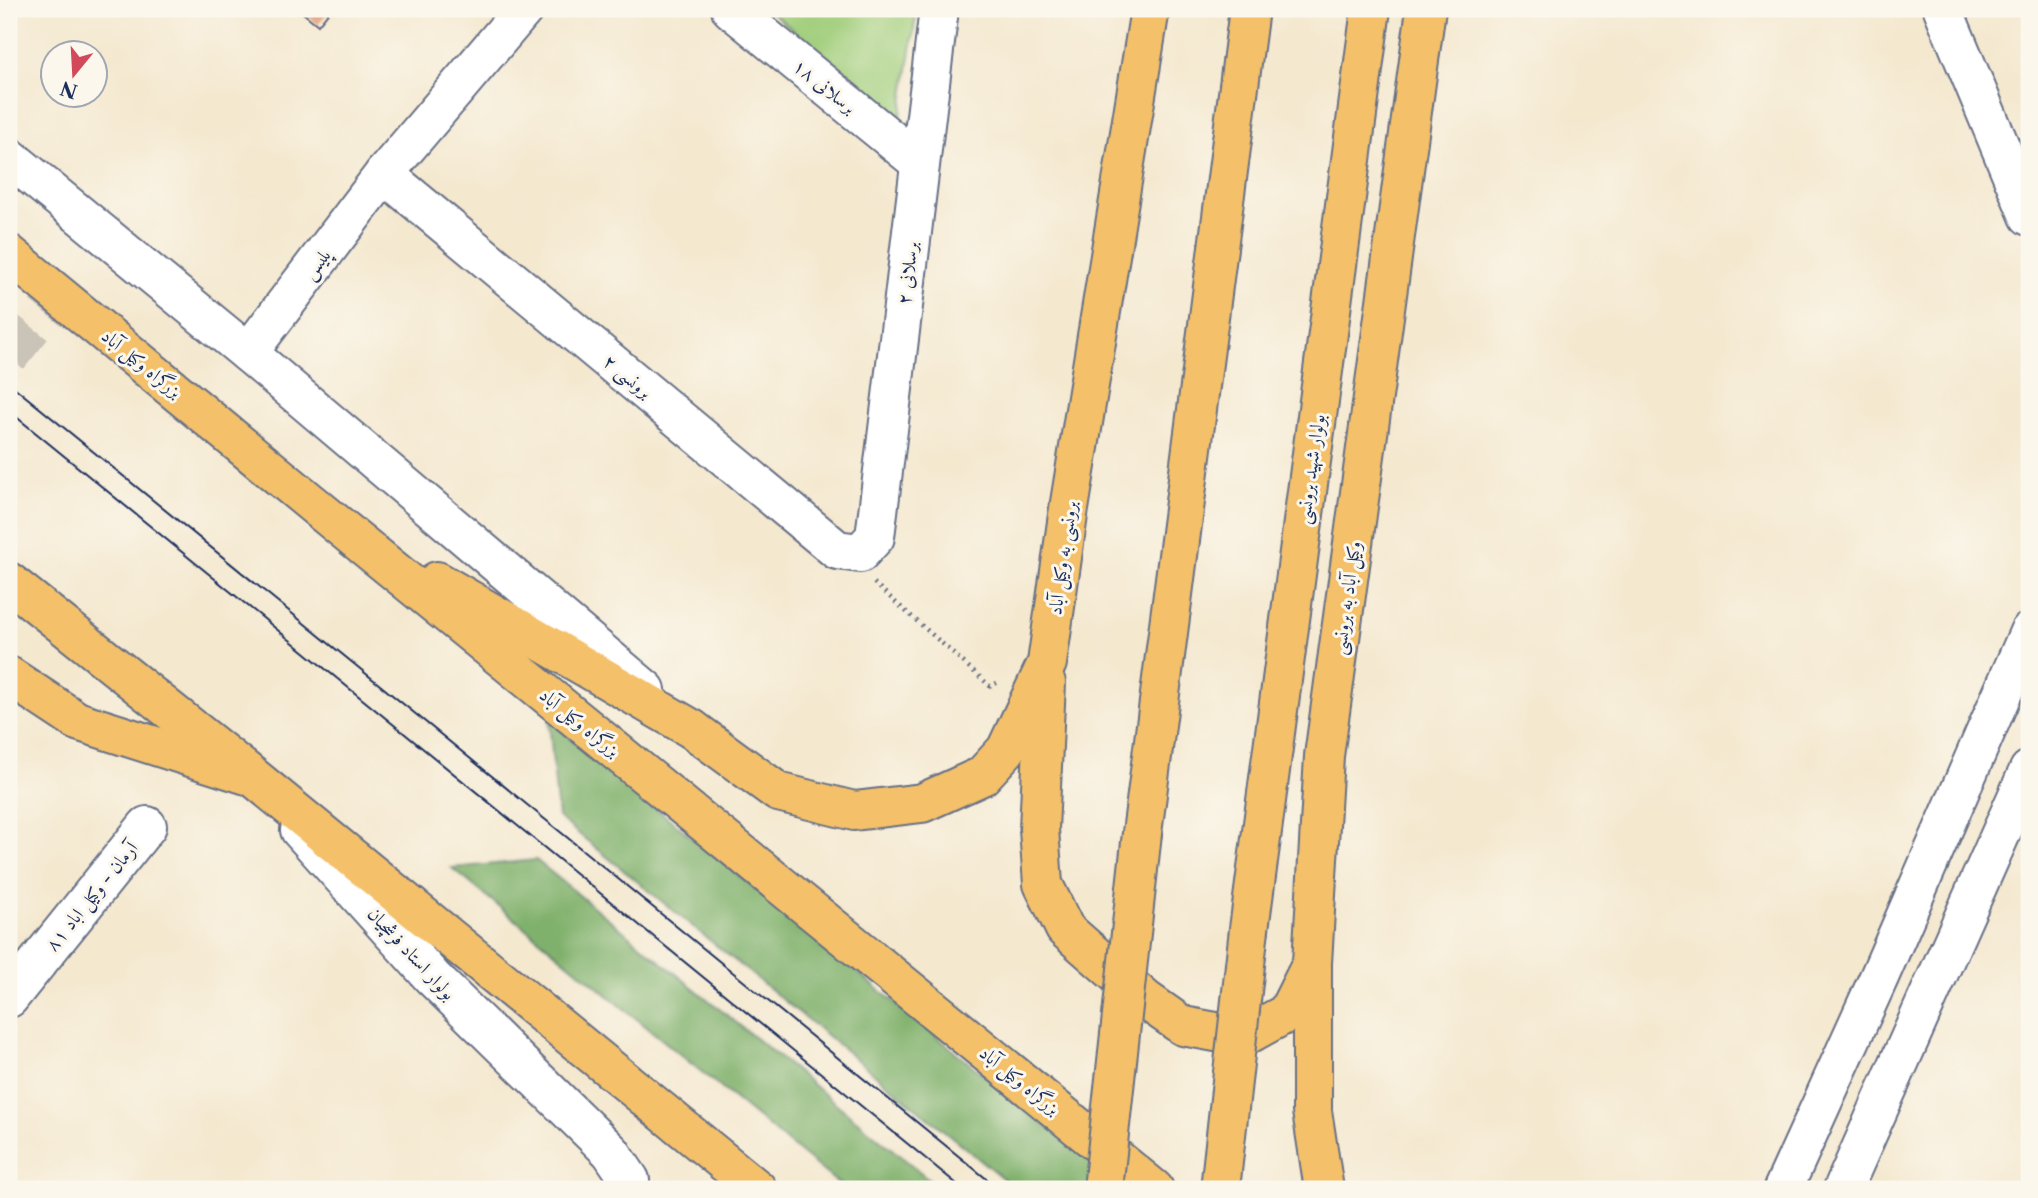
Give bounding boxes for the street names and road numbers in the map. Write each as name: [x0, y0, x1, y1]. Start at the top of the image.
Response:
street label: برسلانی ۱۸: [789, 54, 861, 119]
street label: برسلانی ۲: [892, 240, 923, 306]
street label: پلیس: [297, 243, 338, 285]
street label: بزرگراه وکیل آباد: [96, 323, 188, 405]
street label: برونسی ۲: [597, 349, 657, 405]
street label: بولوار شهید برونسی: [1291, 413, 1332, 526]
street label: برونسی به وکیل آباد: [1043, 499, 1084, 617]
street label: وکیل آباد به برونسی: [1327, 540, 1368, 657]
street label: بزرگراه وکیل آباد: [534, 682, 626, 764]
street label: آرمان - وکیل اباد ۸۱: [40, 836, 145, 957]
street label: بولوار استاد فرشچیان: [361, 902, 461, 1006]
street label: بزرگراه وکیل آباد: [974, 1040, 1066, 1122]

